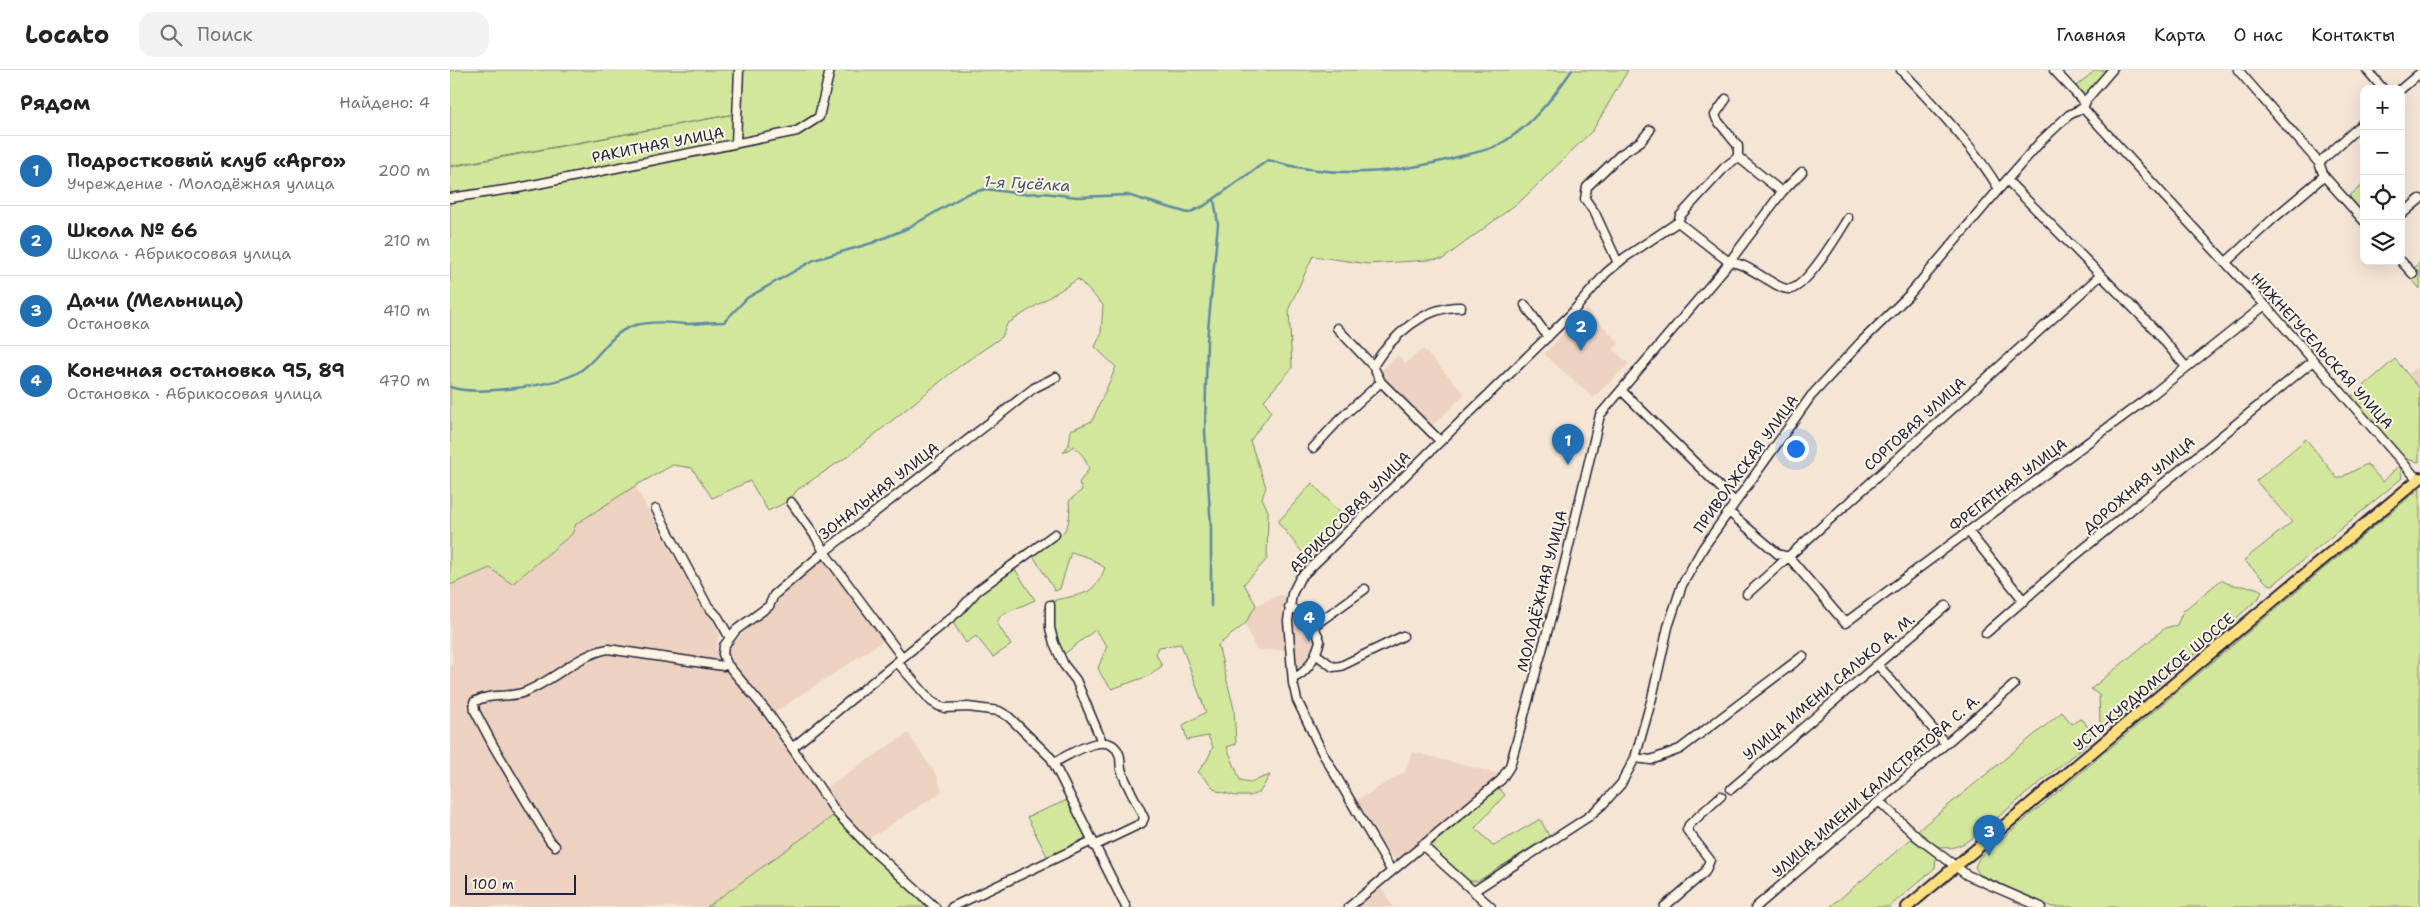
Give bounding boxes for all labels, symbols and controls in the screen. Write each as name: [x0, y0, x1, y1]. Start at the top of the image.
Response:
search box: [139, 12, 489, 57]
text: Locato: [25, 19, 109, 51]
icon: search: [157, 21, 185, 49]
text: Поиск: [197, 22, 253, 47]
text: Главная: [2056, 23, 2126, 47]
text: Карта: [2154, 23, 2206, 47]
text: О нас: [2234, 23, 2283, 47]
text: Контакты: [2311, 23, 2395, 47]
map controls: [2360, 85, 2405, 265]
button: +: [2360, 85, 2405, 130]
text: Рядом: [20, 89, 90, 117]
text: Найдено: 4: [339, 92, 430, 113]
street label: РАКИТНАЯ УЛИЦА: [590, 122, 726, 168]
button: −: [2360, 130, 2405, 175]
text: Подростковый клуб «Арго»: [67, 148, 346, 173]
text: 1: [32, 160, 40, 181]
text: 200 m: [378, 160, 430, 181]
water label: 1-я Гусёлка: [983, 171, 1071, 196]
text: Учреждение · Молодёжная улица: [67, 173, 334, 194]
button: locate: [2360, 175, 2405, 220]
text: Школа № 66: [67, 218, 198, 243]
button: layers: [2360, 220, 2405, 265]
text: 2: [30, 230, 42, 251]
text: 210 m: [383, 230, 430, 251]
text: Школа · Абрикосовая улица: [67, 243, 291, 264]
street label: НИЖНЕГУСЕЛЬСКАЯ УЛИЦА: [2246, 269, 2398, 434]
text: Дачи (Мельница): [67, 288, 244, 313]
text: 3: [30, 300, 42, 321]
text: 410 m: [383, 300, 430, 321]
pin: 2: [1565, 310, 1597, 351]
text: Остановка: [67, 313, 150, 334]
text: Конечная остановка 95, 89: [67, 358, 345, 383]
text: 4: [30, 370, 42, 391]
text: 470 m: [379, 370, 430, 391]
street label: СОРГОВАЯ УЛИЦА: [1860, 373, 1970, 475]
text: Остановка · Абрикосовая улица: [67, 383, 322, 404]
street label: ПРИВОЛЖСКАЯ УЛИЦА: [1689, 391, 1803, 537]
pin: 1: [1552, 424, 1584, 465]
street label: ДОРОЖНАЯ УЛИЦА: [2079, 432, 2199, 538]
street label: ФРЕГАТНАЯ УЛИЦА: [1945, 434, 2071, 536]
your location: [1783, 436, 1809, 462]
street label: ЗОНАЛЬНАЯ УЛИЦА: [815, 438, 943, 544]
street label: АБРИКОСОВАЯ УЛИЦА: [1285, 447, 1415, 577]
street label: МОЛОДЁЖНАЯ УЛИЦА: [1512, 508, 1572, 674]
pin: 4: [1293, 601, 1325, 642]
street label: УЛИЦА ИМЕНИ САЛЬКО А. М.: [1739, 609, 1919, 765]
street label: УСТЬ-КУРДЮМСКОЕ ШОССЕ: [2069, 609, 2239, 755]
street label: УЛИЦА ИМЕНИ КАЛИСТРАТОВА С. А.: [1768, 690, 1984, 882]
pin: 3: [1973, 815, 2005, 856]
scale bar: [465, 872, 576, 895]
text: 100 m: [472, 875, 514, 893]

